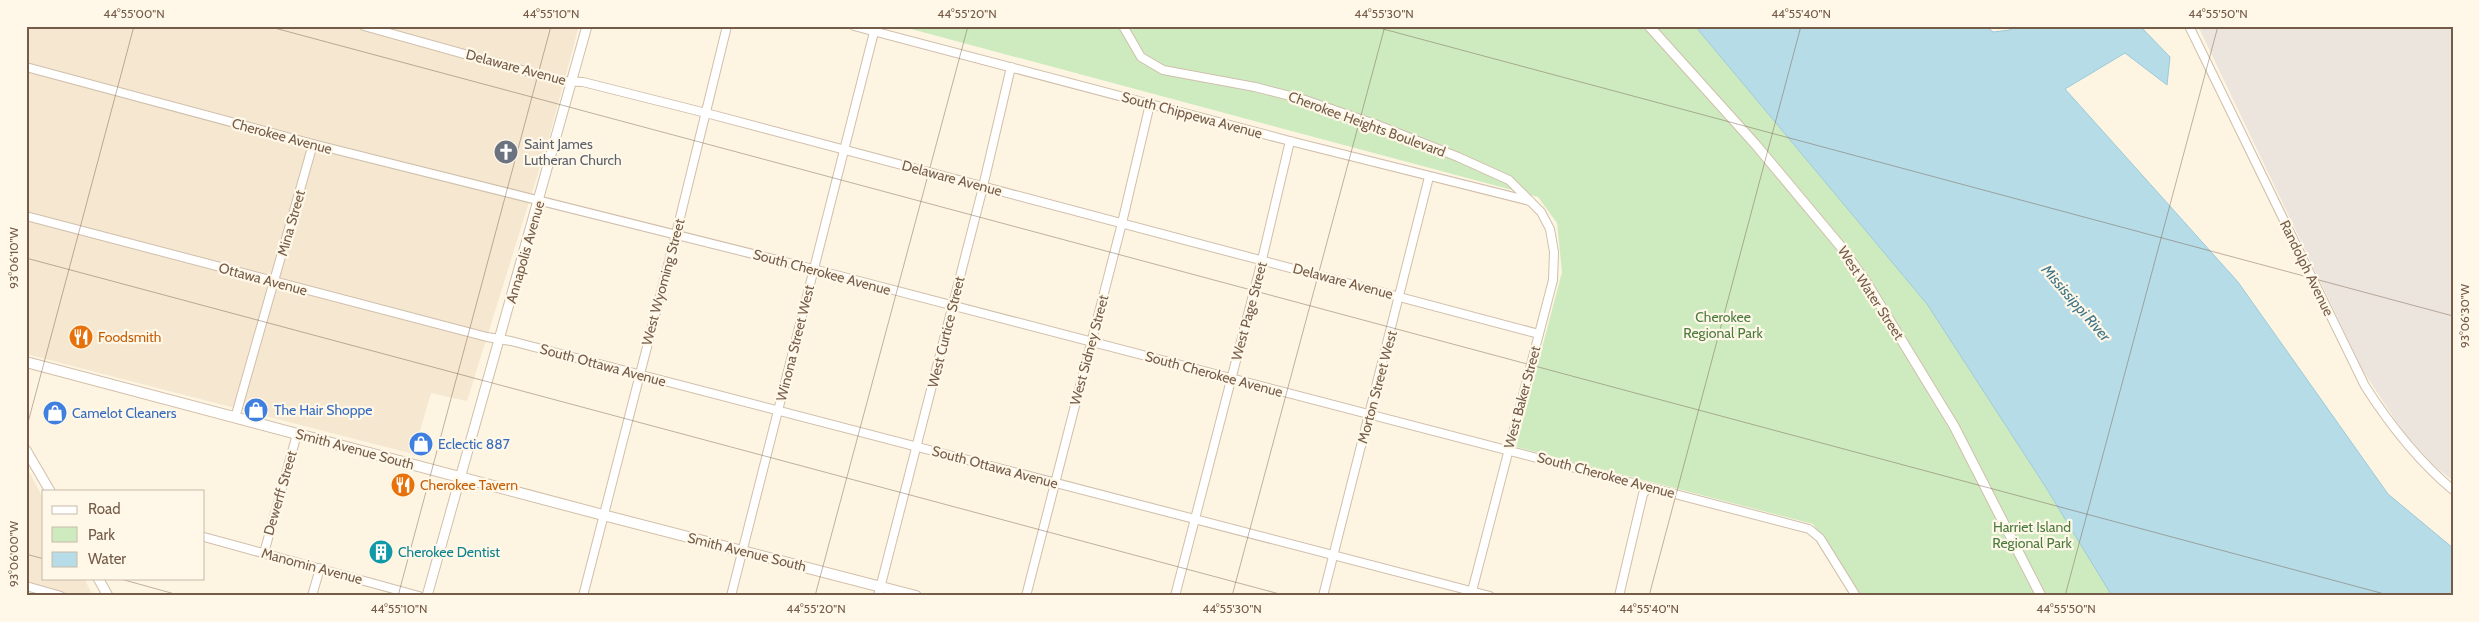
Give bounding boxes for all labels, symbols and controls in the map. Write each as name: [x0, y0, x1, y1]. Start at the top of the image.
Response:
text: 44°55'00"N: [103, 6, 165, 21]
text: 44°55'10"N: [523, 6, 579, 21]
text: 44°55'20"N: [937, 6, 997, 21]
text: 44°55'30"N: [1354, 6, 1414, 21]
text: 44°55'40"N: [1771, 6, 1831, 21]
text: 44°55'50"N: [2188, 6, 2248, 21]
street label: Delaware Avenue: [464, 45, 568, 89]
street label: Cherokee Heights Boulevard: [1286, 87, 1448, 161]
street label: South Chippewa Avenue: [1120, 88, 1264, 142]
street label: Cherokee Avenue: [230, 114, 334, 158]
place label: Saint James Lutheran Church: [524, 135, 621, 169]
church icon: Saint James Lutheran Church: [493, 139, 519, 165]
street label: Delaware Avenue: [900, 156, 1004, 200]
street label: Mina Street: [273, 188, 309, 258]
street label: Annapolis Avenue: [502, 199, 548, 305]
street label: West Wyoming Street: [637, 216, 689, 347]
street label: Randolph Avenue: [2276, 217, 2338, 319]
text: 93°06'10"W: [6, 227, 21, 289]
street label: West Water Street: [1834, 243, 1908, 343]
street label: South Cherokee Avenue: [751, 245, 893, 299]
street label: Ottawa Avenue: [217, 259, 309, 299]
street label: West Page Street: [1227, 259, 1271, 362]
street label: Delaware Avenue: [1291, 259, 1395, 303]
water label: Mississippi River: [2037, 260, 2115, 346]
street label: West Curtice Street: [923, 274, 969, 389]
street label: Winona Street West: [772, 283, 818, 403]
text: 93°06'30"W: [2457, 283, 2472, 348]
street label: West Sidney Street: [1066, 293, 1112, 407]
park label: Cherokee Regional Park: [1683, 308, 1763, 342]
restaurant icon: Foodsmith: [68, 324, 94, 350]
place label: Foodsmith: [98, 328, 161, 346]
street label: Morton Street West: [1353, 328, 1401, 445]
street label: South Ottawa Avenue: [538, 340, 668, 390]
street label: West Baker Street: [1500, 344, 1544, 450]
street label: South Cherokee Avenue: [1143, 347, 1285, 401]
shop icon: The Hair Shoppe: [243, 397, 269, 423]
shop icon: Camelot Cleaners: [42, 400, 68, 426]
place label: The Hair Shoppe: [274, 401, 372, 419]
place label: Camelot Cleaners: [72, 404, 177, 422]
street label: Smith Avenue South: [294, 425, 416, 473]
shop icon: Eclectic 887: [408, 431, 434, 457]
place label: Eclectic 887: [438, 435, 510, 453]
street label: South Ottawa Avenue: [930, 442, 1060, 492]
street label: Dewerff Street: [259, 448, 301, 537]
street label: South Cherokee Avenue: [1535, 448, 1677, 502]
restaurant icon: Cherokee Tavern: [390, 472, 416, 498]
place label: Cherokee Tavern: [420, 476, 518, 494]
legend: [42, 490, 205, 580]
text: Road: [88, 500, 121, 518]
park label: Harriet Island Regional Park: [1992, 518, 2072, 552]
text: 93°06'00"W: [6, 520, 21, 587]
text: Park: [88, 526, 115, 544]
street label: Smith Avenue South: [686, 529, 808, 575]
building icon: Cherokee Dentist: [368, 539, 394, 565]
place label: Cherokee Dentist: [398, 543, 500, 561]
street label: Manomin Avenue: [259, 544, 365, 588]
text: Water: [88, 550, 126, 568]
text: 44°55'10"N: [371, 601, 427, 616]
text: 44°55'20"N: [786, 601, 846, 616]
text: 44°55'30"N: [1202, 601, 1262, 616]
text: 44°55'40"N: [1619, 601, 1679, 616]
text: 44°55'50"N: [2036, 601, 2096, 616]

